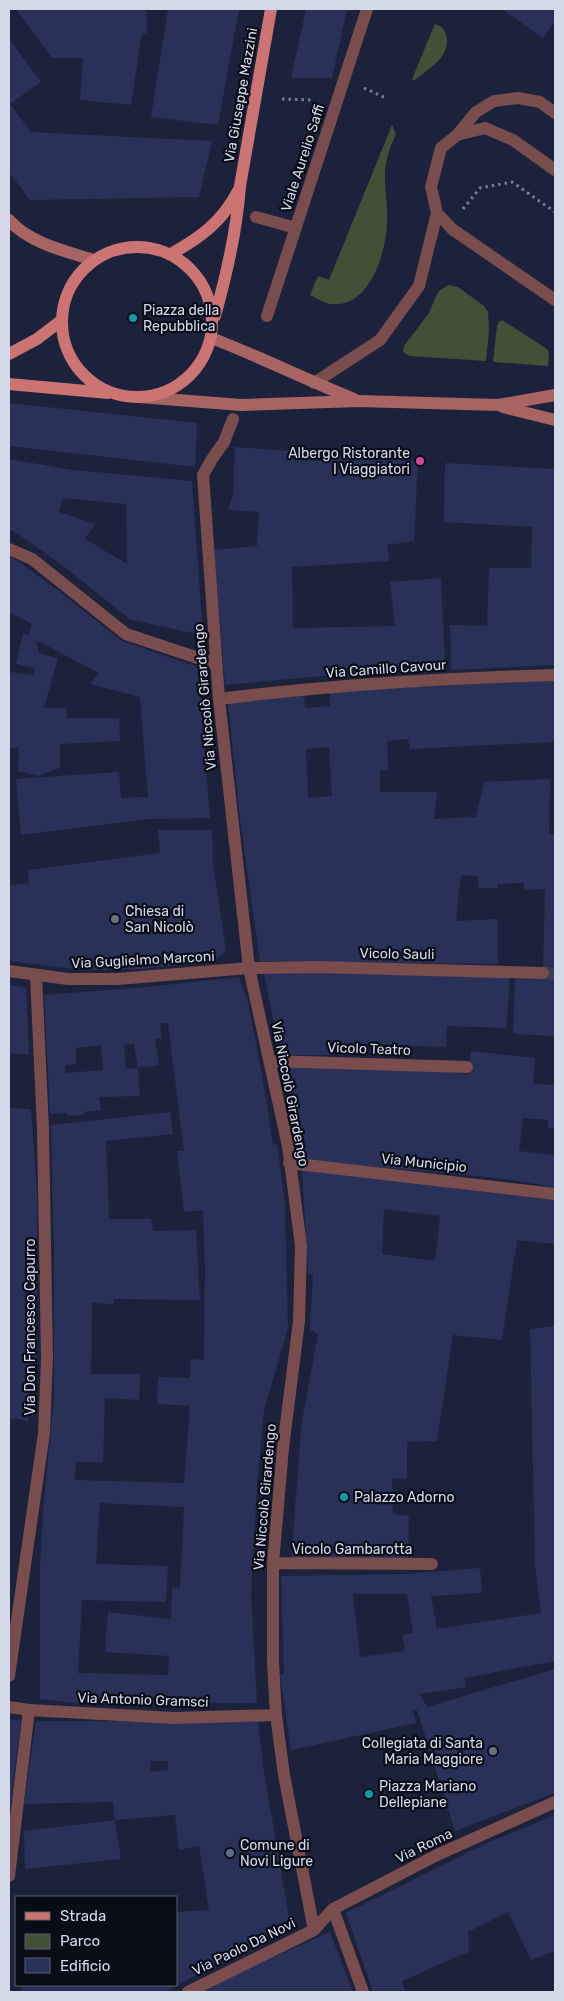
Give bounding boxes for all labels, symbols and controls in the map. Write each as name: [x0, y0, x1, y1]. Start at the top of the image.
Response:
street label: Via Giuseppe Mazzini: [221, 26, 261, 164]
street label: Viale Aurelio Saffi: [278, 102, 328, 214]
place label: Piazza della Repubblica: [143, 302, 219, 335]
marker: Piazza della Repubblica: [127, 312, 139, 324]
place label: Albergo Ristorante I Viaggiatori: [288, 445, 410, 478]
marker: Albergo Ristorante I Viaggiatori: [414, 455, 426, 467]
street label: Via Niccolò Girardengo: [190, 623, 220, 771]
street label: Via Camillo Cavour: [325, 656, 448, 682]
place label: Chiesa di San Nicolò: [125, 903, 194, 936]
marker: Chiesa di San Nicolò: [109, 913, 121, 925]
street label: Vicolo Sauli: [359, 945, 435, 963]
street label: Via Guglielmo Marconi: [71, 948, 215, 972]
street label: Via Niccolò Girardengo: [268, 1020, 312, 1168]
street label: Vicolo Teatro: [327, 1039, 411, 1059]
street label: Via Municipio: [380, 1150, 468, 1176]
street label: Via Don Francesco Capurro: [22, 1239, 39, 1415]
street label: Via Niccolò Girardengo: [250, 1423, 280, 1571]
place label: Palazzo Adorno: [354, 1489, 454, 1506]
marker: Palazzo Adorno: [338, 1491, 350, 1503]
street label: Vicolo Gambarotta: [292, 1541, 412, 1558]
street label: Via Antonio Gramsci: [77, 1689, 209, 1711]
place label: Collegiata di Santa Maria Maggiore: [362, 1735, 483, 1768]
marker: Collegiata di Santa Maria Maggiore: [487, 1745, 499, 1757]
place label: Piazza Mariano Dellepiane: [379, 1778, 476, 1811]
marker: Piazza Mariano Dellepiane: [363, 1788, 375, 1800]
street label: Via Roma: [393, 1825, 455, 1867]
place label: Comune di Novi Ligure: [240, 1837, 313, 1870]
marker: Comune di Novi Ligure: [224, 1847, 236, 1859]
legend: [15, 1896, 178, 1986]
text: Strada: [60, 1907, 106, 1925]
street label: Via Paolo Da Novi: [190, 1915, 298, 1979]
text: Parco: [60, 1932, 100, 1950]
text: Edificio: [60, 1957, 110, 1975]

